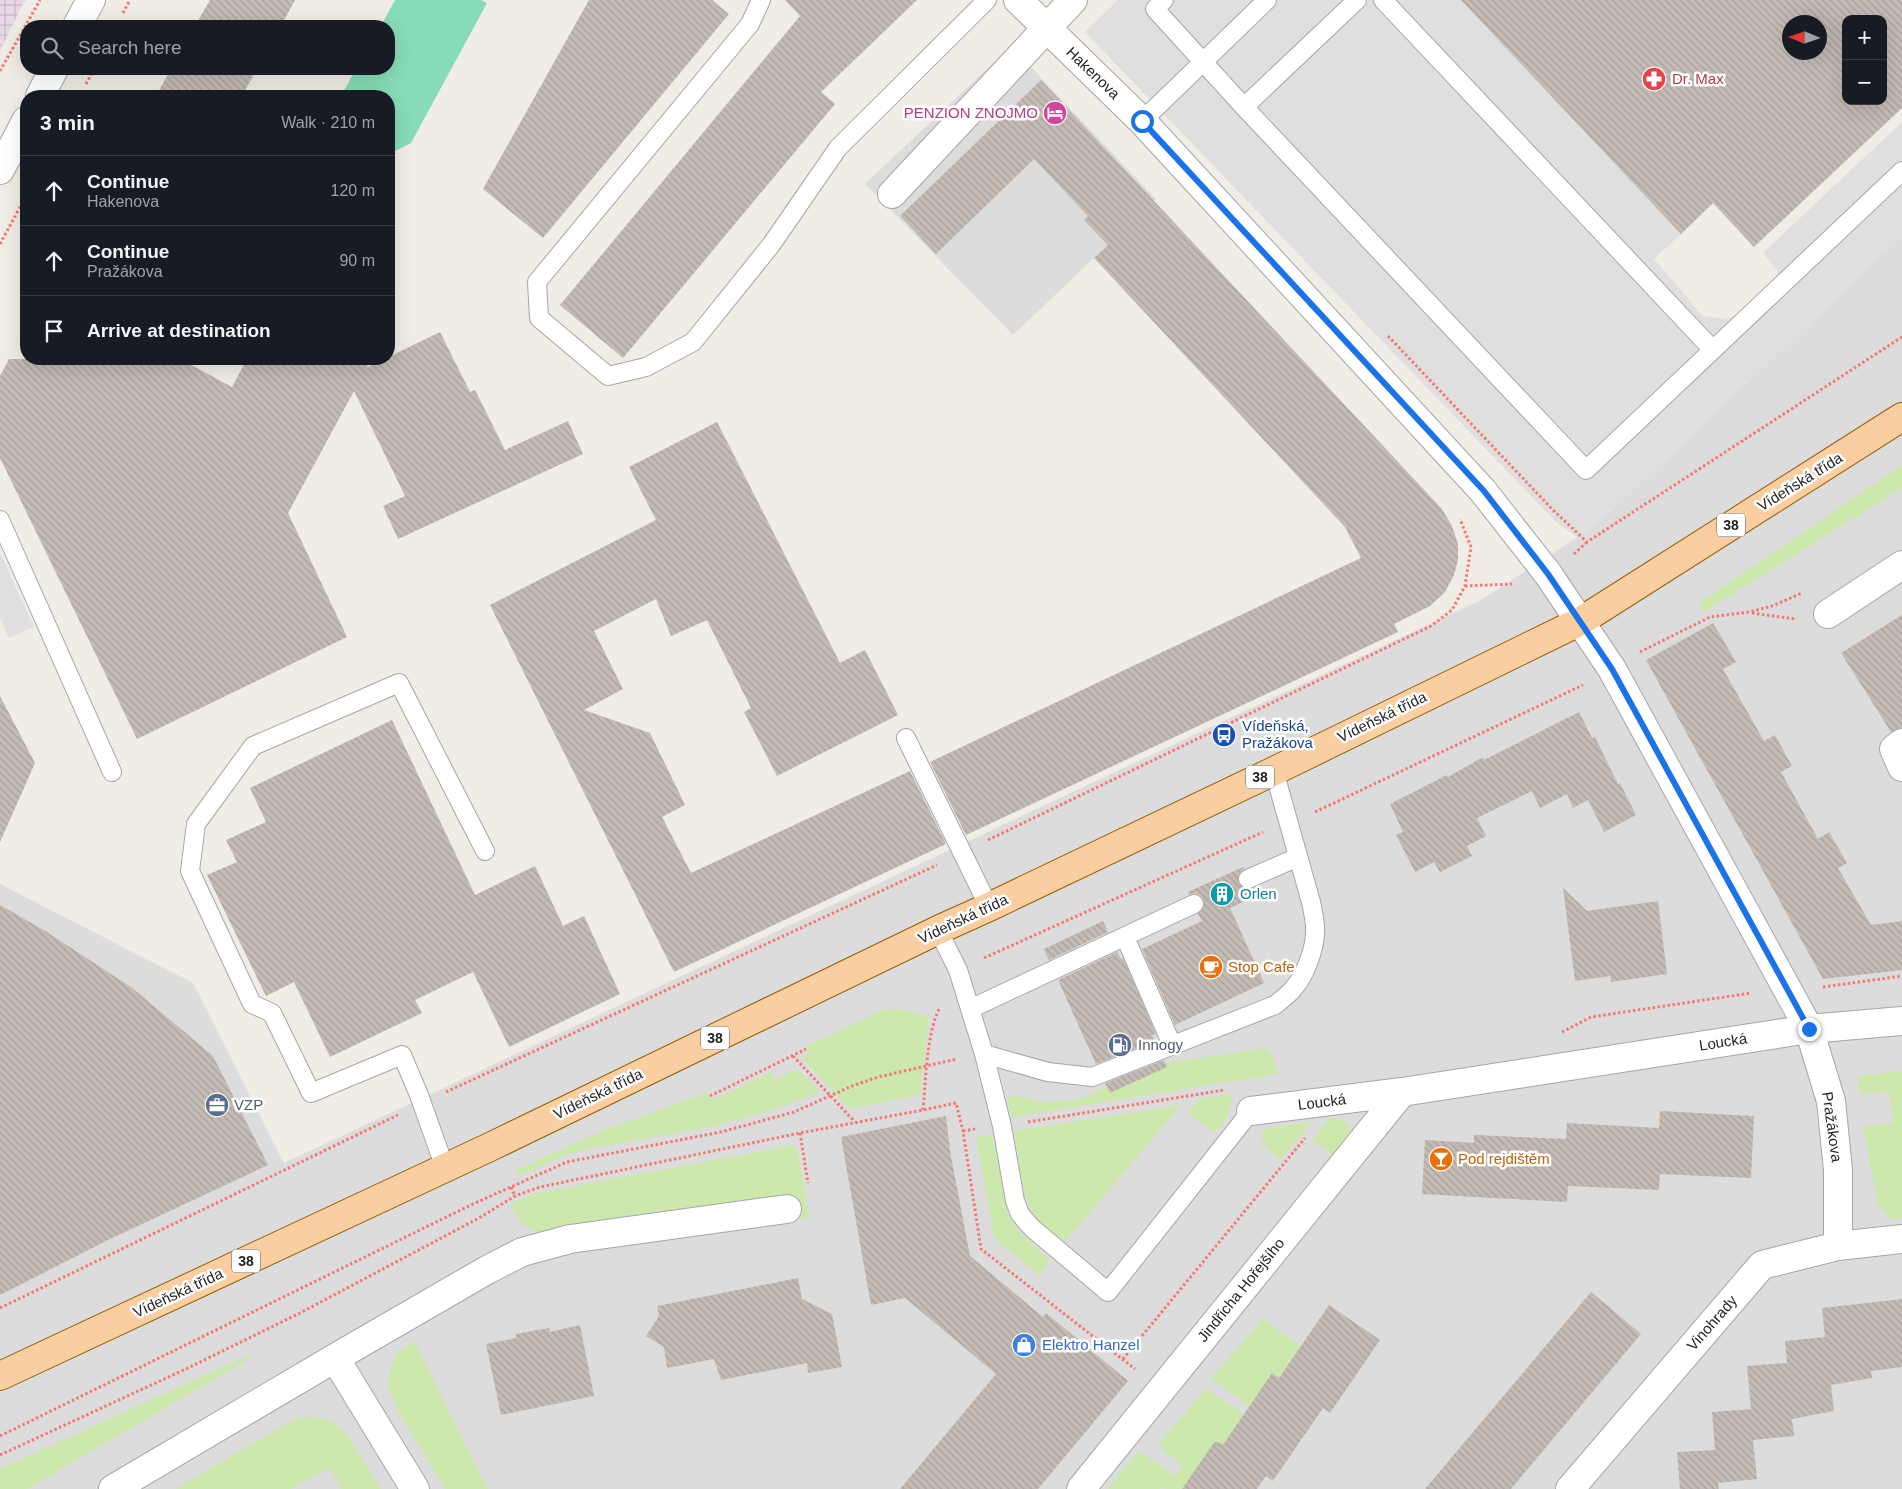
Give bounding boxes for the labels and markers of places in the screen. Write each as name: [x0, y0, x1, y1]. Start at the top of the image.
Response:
pharmacy icon: Dr. Max: [1641, 66, 1667, 92]
place label: Dr. Max: [1672, 70, 1724, 87]
hotel icon: PENZION ZNOJMO: [1042, 100, 1068, 126]
place label: PENZION ZNOJMO: [904, 104, 1038, 121]
place label: Vídeňská, Pražákova: [1242, 717, 1314, 751]
bus stop icon: Vídeňská, Pražákova: [1211, 722, 1237, 748]
building icon: Orlen: [1209, 881, 1235, 907]
place label: Orlen: [1240, 885, 1277, 902]
cafe icon: Stop Cafe: [1198, 954, 1224, 980]
place label: Stop Cafe: [1228, 958, 1295, 975]
fuel station icon: Innogy: [1107, 1032, 1133, 1058]
place label: Innogy: [1138, 1036, 1184, 1053]
office icon: VZP: [204, 1092, 230, 1118]
place label: VZP: [234, 1096, 263, 1113]
bar icon: Pod rejdištěm: [1428, 1146, 1454, 1172]
place label: Pod rejdištěm: [1458, 1150, 1550, 1167]
shop icon: Elektro Hanzel: [1011, 1332, 1037, 1358]
place label: Elektro Hanzel: [1042, 1336, 1140, 1353]

